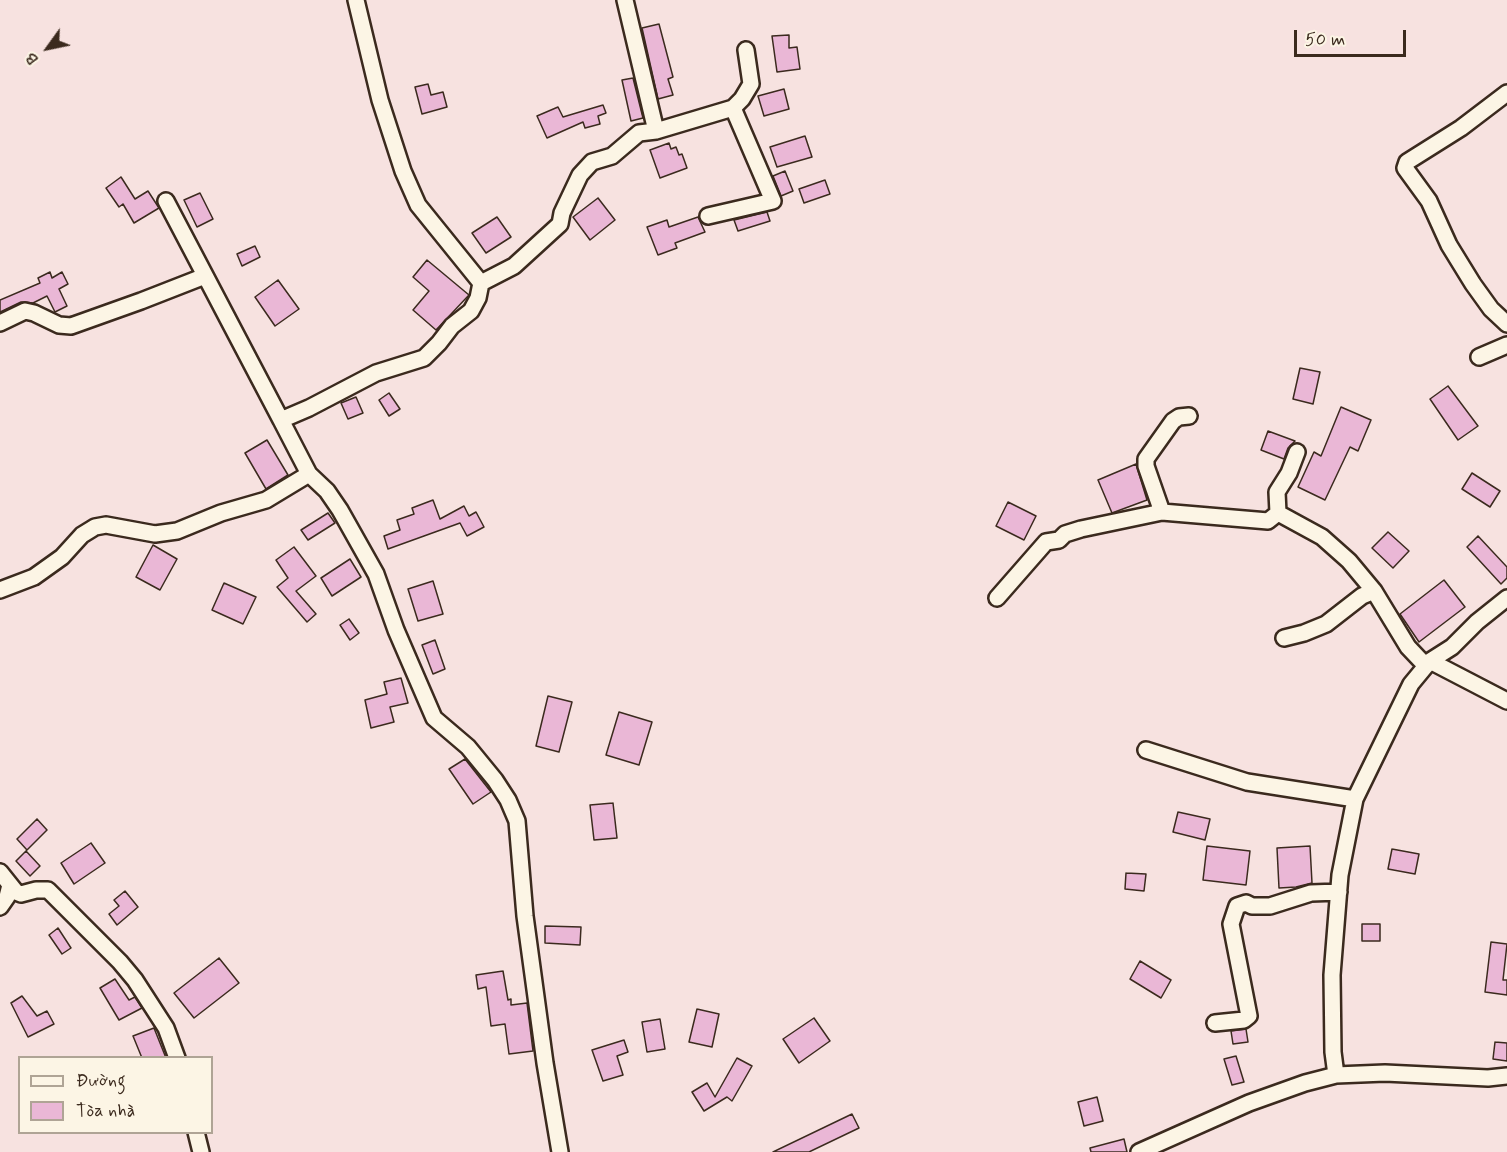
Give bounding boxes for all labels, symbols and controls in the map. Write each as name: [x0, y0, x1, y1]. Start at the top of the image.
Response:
north arrow: [18, 18, 78, 78]
scale bar: [1297, 18, 1410, 56]
text: 50 m: [1305, 28, 1345, 52]
text: B: [21, 48, 44, 68]
legend: [18, 1056, 213, 1134]
text: Đường: [76, 1069, 126, 1093]
text: Tòa nhà: [76, 1099, 135, 1123]

